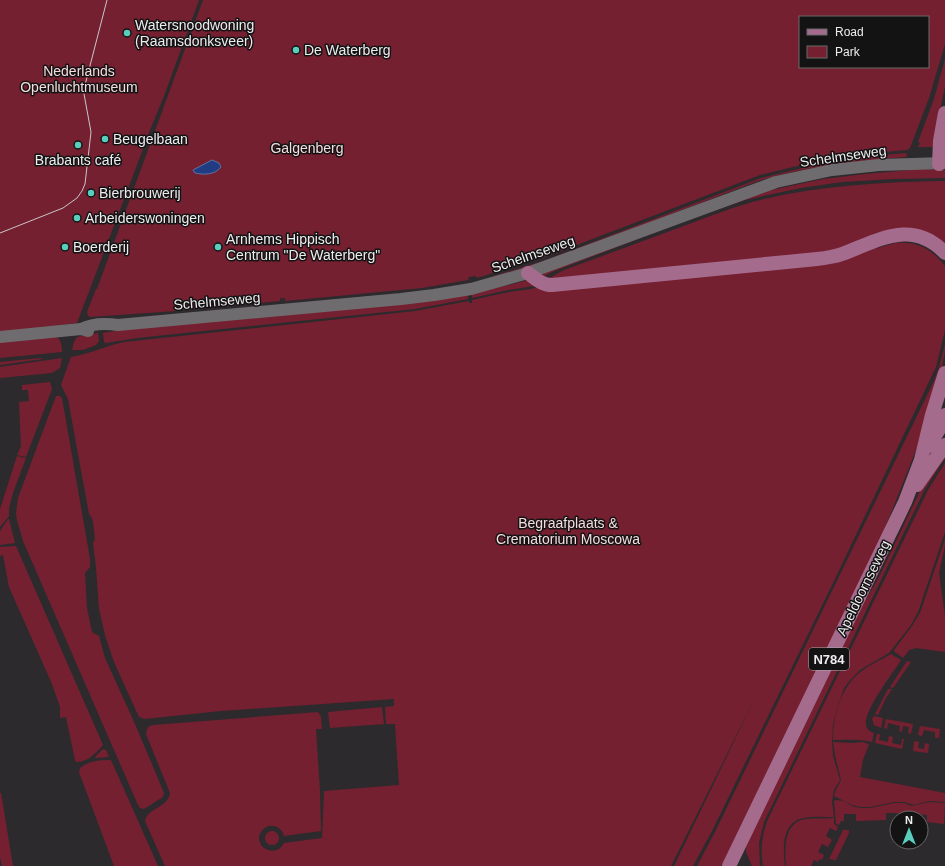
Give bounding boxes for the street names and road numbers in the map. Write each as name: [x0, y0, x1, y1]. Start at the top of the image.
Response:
street label: Schelmseweg: [799, 142, 887, 170]
street label: Schelmseweg: [489, 232, 577, 276]
street label: Schelmseweg: [173, 289, 261, 313]
street label: Apeldoornseweg: [833, 538, 893, 638]
road number: N784: [809, 648, 849, 670]

